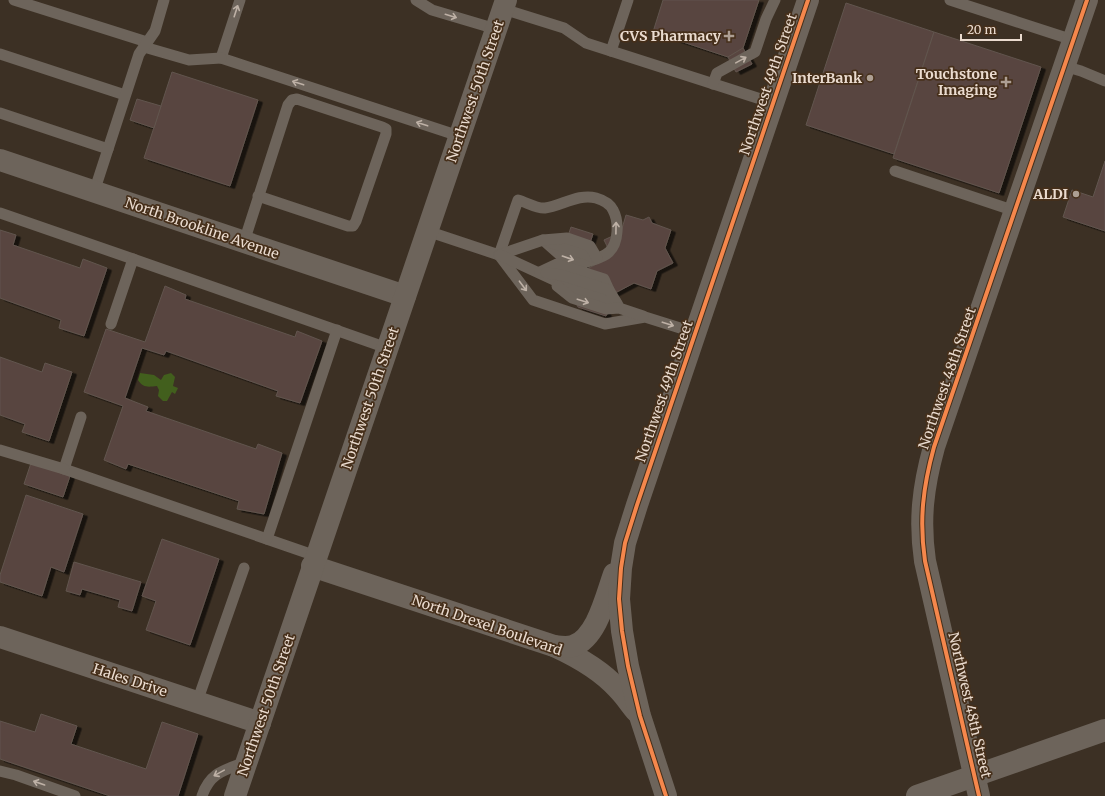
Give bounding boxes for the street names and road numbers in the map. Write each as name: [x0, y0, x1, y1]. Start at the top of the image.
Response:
street label: Northwest 49th Street: [735, 10, 801, 157]
street label: Northwest 50th Street: [442, 17, 508, 165]
street label: North Brookline Avenue: [123, 193, 281, 263]
street label: Northwest 48th Street: [914, 304, 980, 452]
street label: Northwest 49th Street: [631, 317, 697, 464]
street label: Northwest 50th Street: [337, 324, 403, 472]
street label: North Drexel Boulevard: [409, 591, 565, 659]
street label: Northwest 48th Street: [944, 630, 996, 780]
street label: Northwest 50th Street: [233, 631, 299, 779]
street label: Hales Drive: [91, 660, 169, 700]

